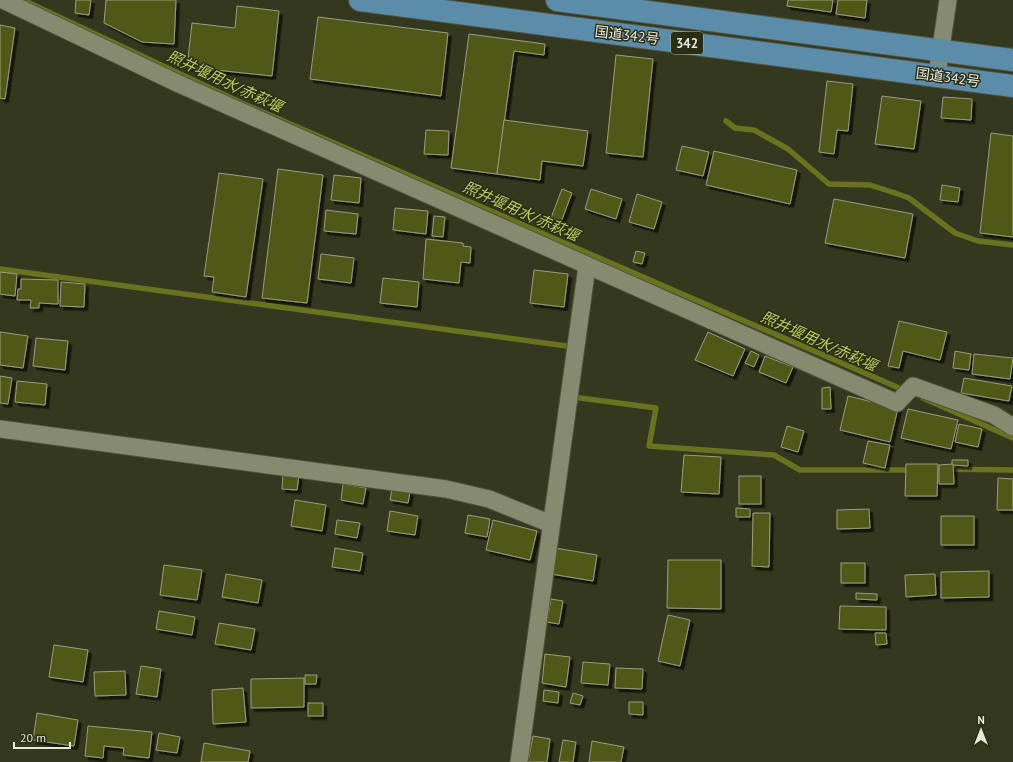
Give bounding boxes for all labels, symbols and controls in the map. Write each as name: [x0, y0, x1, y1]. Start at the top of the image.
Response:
street label: 国道342号: [594, 22, 660, 48]
road number: 342: [671, 32, 703, 54]
water label: 照井堰用水/赤萩堰: [164, 46, 288, 117]
street label: 国道342号: [915, 64, 981, 90]
water label: 照井堰用水/赤萩堰: [460, 177, 585, 246]
water label: 照井堰用水/赤萩堰: [758, 307, 883, 376]
north arrow: [961, 710, 1001, 750]
text: N: [977, 713, 985, 727]
scale bar: [14, 724, 70, 750]
text: 20 m: [20, 730, 46, 745]

